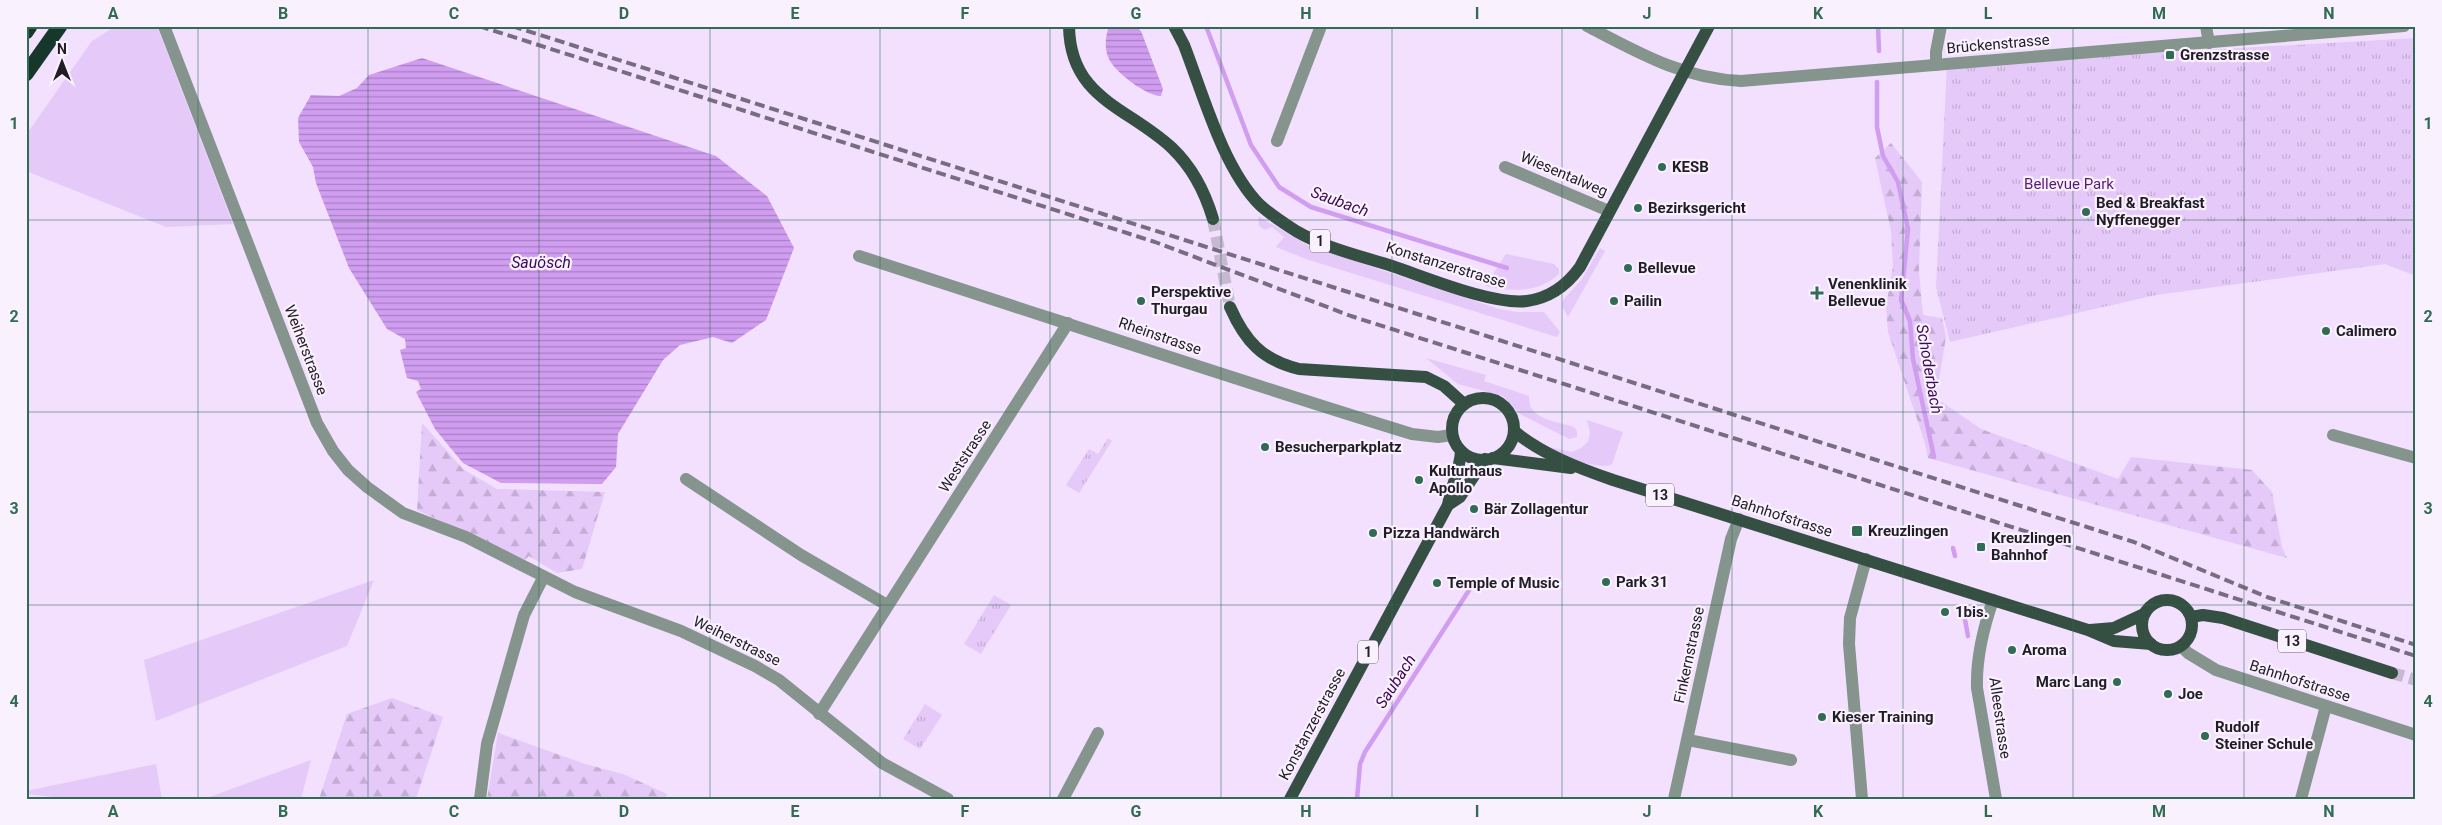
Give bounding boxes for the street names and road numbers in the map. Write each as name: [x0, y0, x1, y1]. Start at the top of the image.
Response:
street label: Brückenstrasse: [1946, 31, 2050, 57]
street label: Wiesentalweg: [1518, 147, 1610, 201]
road number: 1: [1310, 230, 1330, 252]
street label: Konstanzerstrasse: [1384, 238, 1508, 292]
street label: Weiherstrasse: [281, 302, 331, 398]
street label: Rheinstrasse: [1116, 313, 1204, 359]
street label: Weststrasse: [935, 416, 995, 496]
road number: 13: [1646, 484, 1674, 506]
street label: Bahnhofstrasse: [1729, 491, 1835, 541]
street label: Finkernstrasse: [1670, 605, 1708, 705]
street label: Weiherstrasse: [690, 612, 784, 670]
road number: 13: [2278, 630, 2306, 652]
road number: 1: [1358, 640, 1378, 664]
street label: Bahnhofstrasse: [2247, 656, 2353, 706]
street label: Konstanzerstrasse: [1275, 665, 1349, 783]
street label: Alleestrasse: [1985, 676, 2015, 760]

